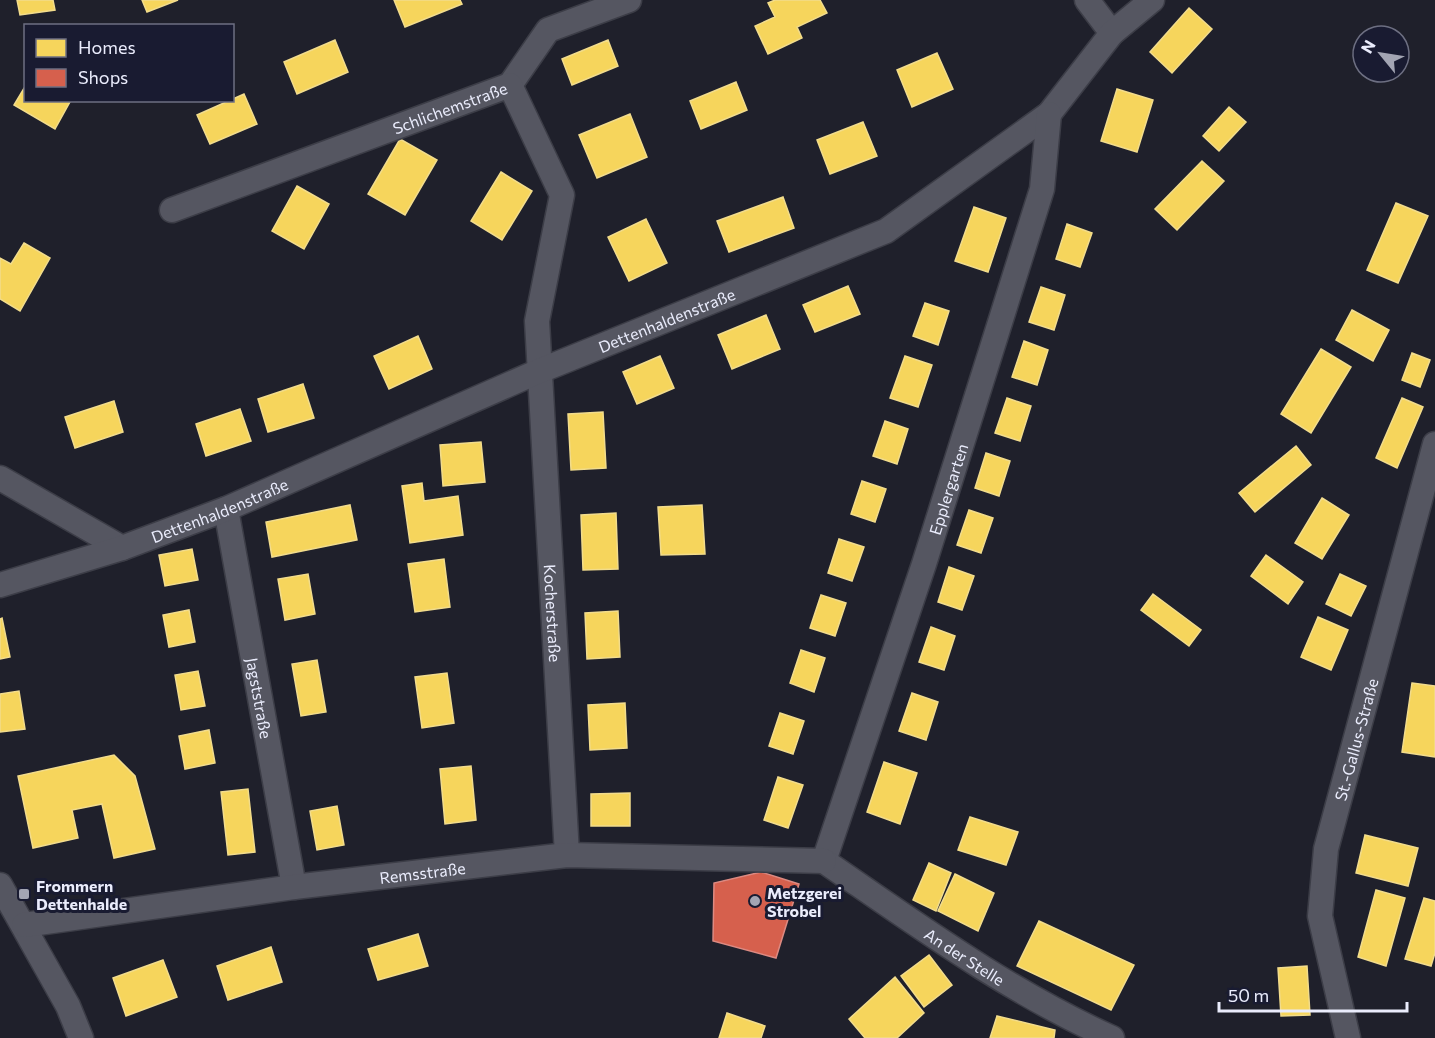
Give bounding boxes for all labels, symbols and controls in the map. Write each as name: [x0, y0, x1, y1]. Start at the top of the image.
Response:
legend: [24, 24, 234, 102]
north arrow: [1351, 24, 1411, 84]
text: Homes: [78, 36, 136, 58]
text: N: [1356, 36, 1379, 56]
text: Shops: [78, 66, 128, 88]
street label: Schlichemstraße: [390, 77, 510, 137]
street label: Dettenhaldenstraße: [595, 284, 738, 356]
street label: Epplergarten: [924, 441, 971, 537]
street label: Dettenhaldenstraße: [148, 474, 291, 546]
street label: Kocherstraße: [541, 564, 566, 662]
street label: Jagststraße: [243, 656, 277, 740]
street label: St.-Gallus-Straße: [1330, 676, 1381, 803]
street label: Remsstraße: [378, 857, 467, 886]
place label: Frommern Dettenhalde: [36, 876, 127, 913]
place label: Metzgerei Strobel: [767, 883, 842, 920]
marker: Frommern Dettenhalde: [17, 887, 31, 901]
marker: Metzgerei Strobel: [748, 894, 762, 908]
street label: An der Stelle: [921, 923, 1008, 989]
scale bar: [1219, 975, 1406, 1013]
text: 50 m: [1228, 984, 1269, 1006]

